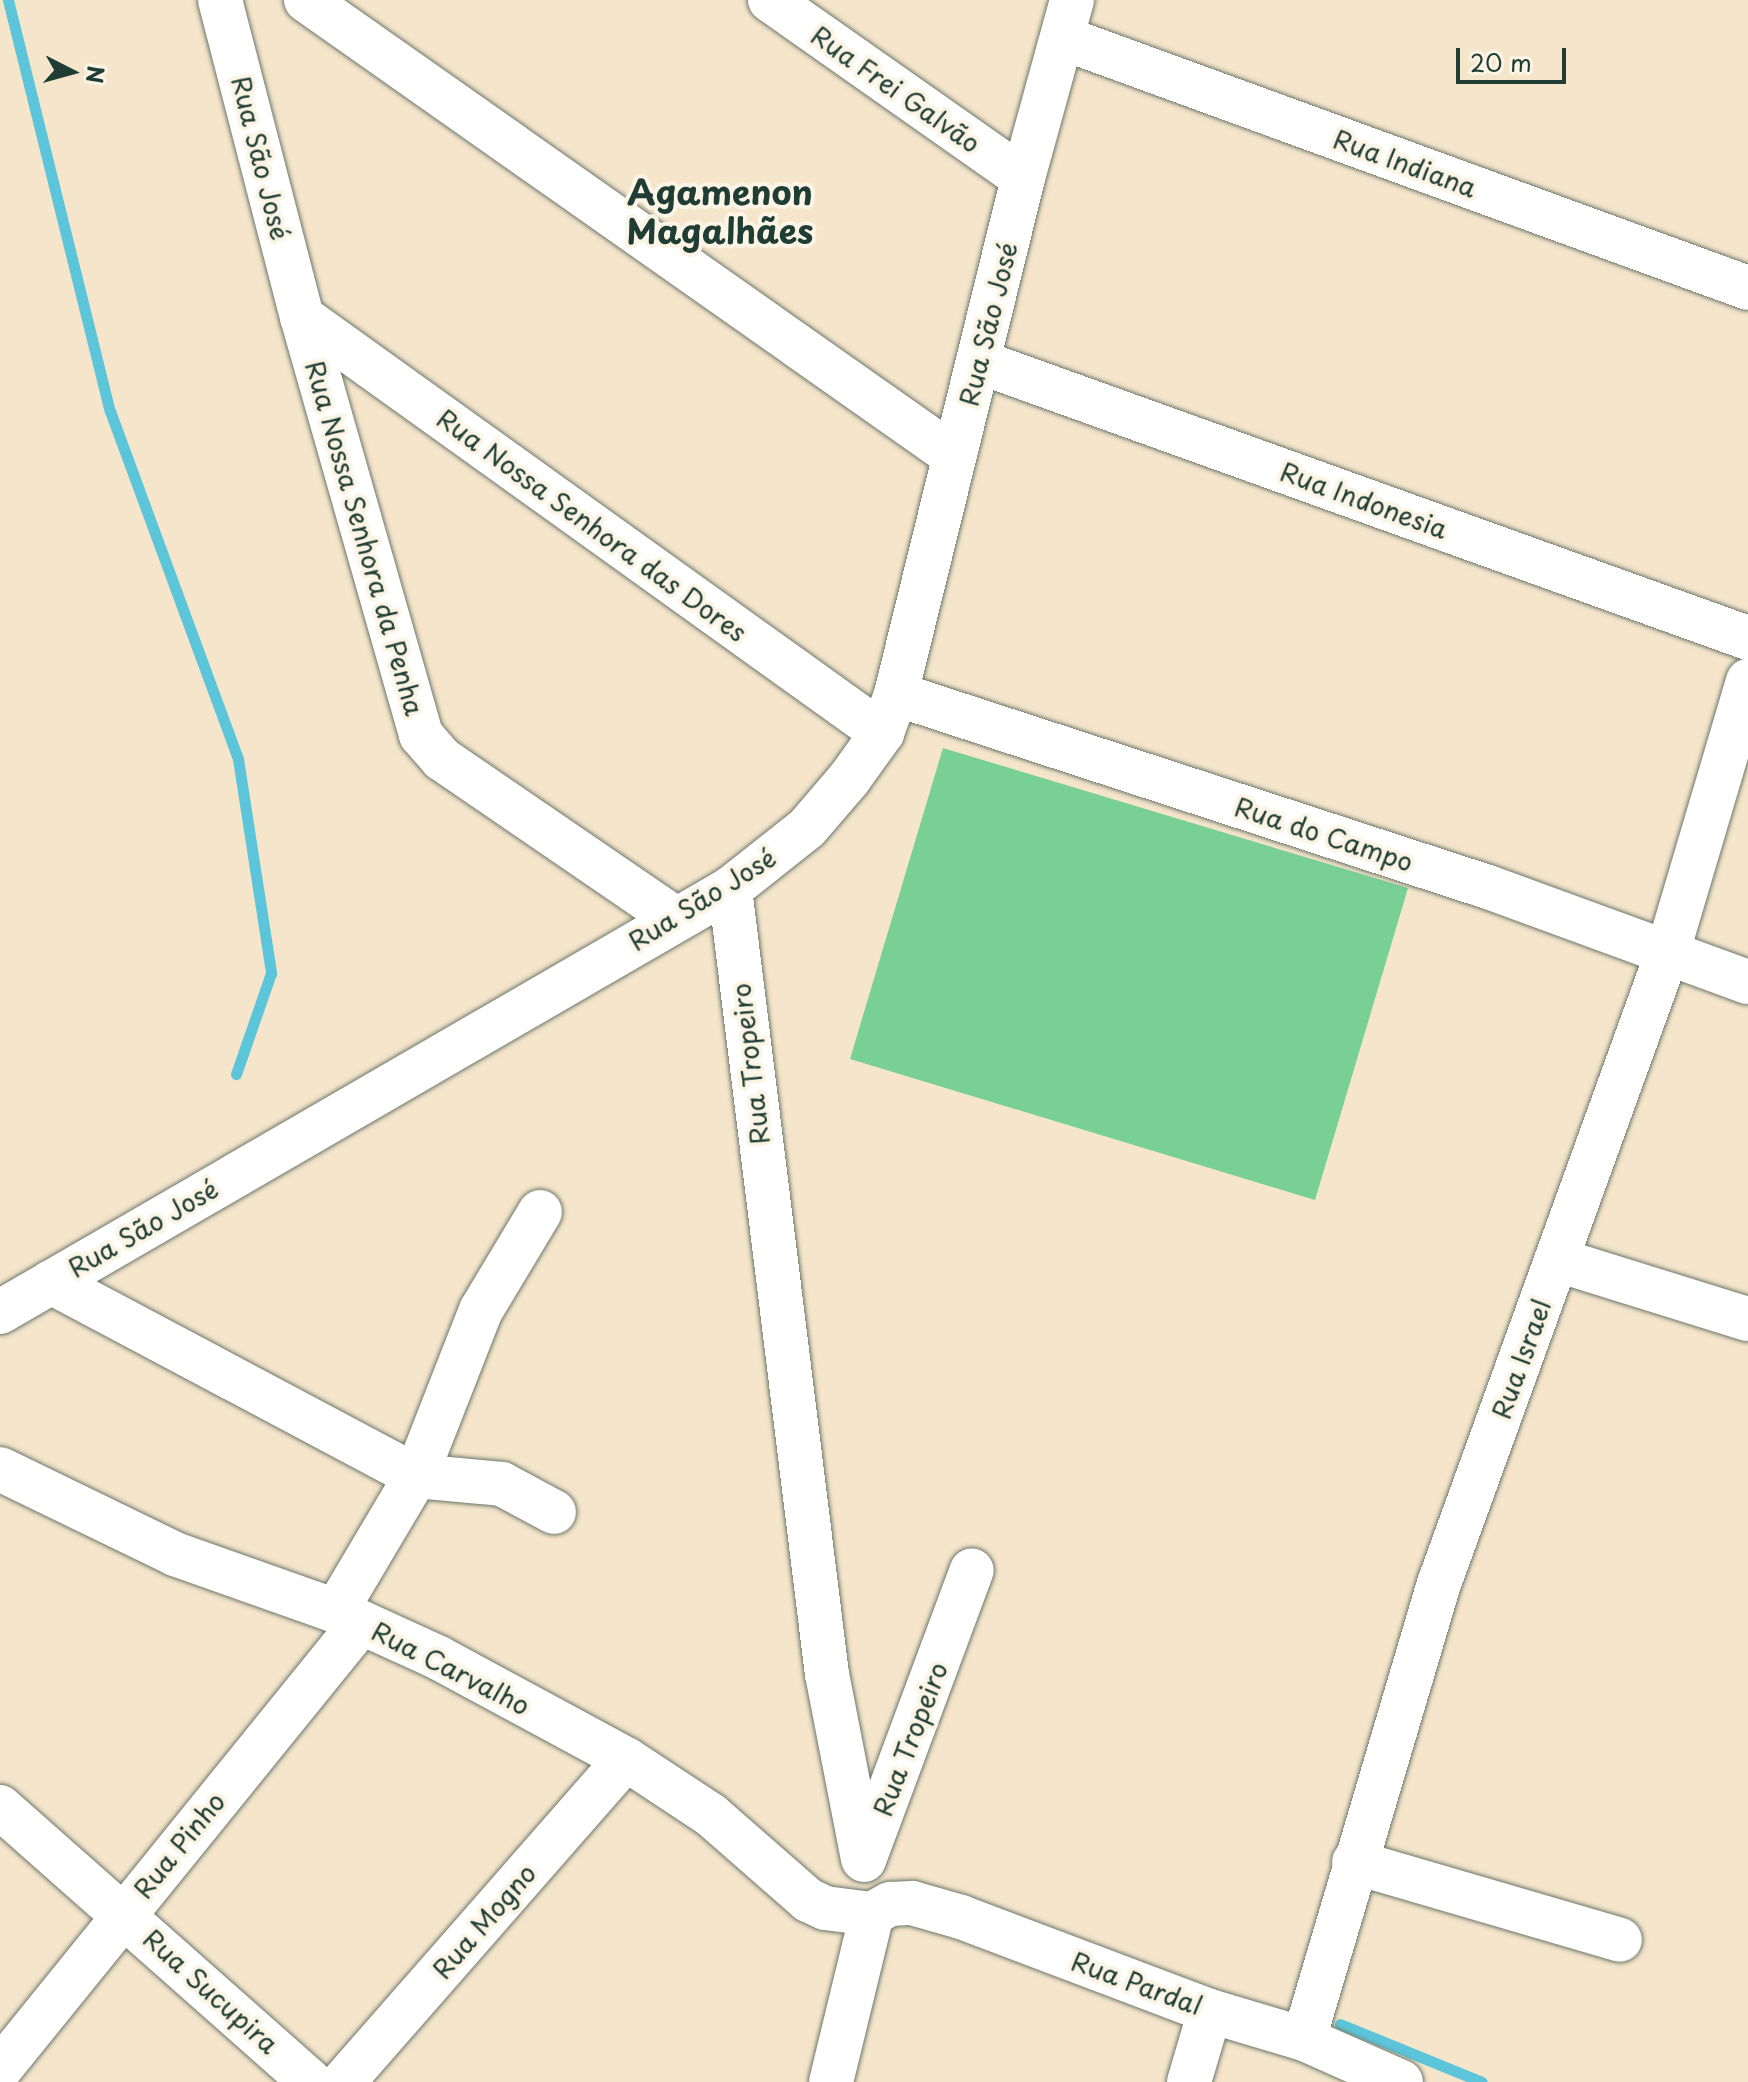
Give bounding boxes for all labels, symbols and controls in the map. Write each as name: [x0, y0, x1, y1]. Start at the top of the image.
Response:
street label: Rua Frei Galvão: [805, 19, 987, 159]
north arrow: [32, 32, 112, 112]
scale bar: [1460, 32, 1570, 82]
text: 20 m: [1470, 44, 1532, 80]
text: N: [79, 64, 114, 85]
street label: Rua São José: [226, 73, 296, 243]
street label: Rua Indiana: [1328, 122, 1482, 204]
district label: Agamenon Magalhães: [626, 171, 814, 250]
street label: Rua São José: [953, 239, 1023, 409]
street label: Rua Nossa Senhora da Penha: [299, 356, 431, 720]
street label: Rua Nossa Senhora das Dores: [431, 402, 753, 648]
street label: Rua Indonesia: [1276, 455, 1452, 545]
street label: Rua do Campo: [1231, 791, 1417, 877]
street label: Rua São José: [623, 841, 781, 957]
street label: Rua Tropeiro: [725, 982, 775, 1146]
street label: Rua São José: [62, 1173, 224, 1283]
street label: Rua Israel: [1485, 1295, 1557, 1423]
street label: Rua Carvalho: [367, 1615, 535, 1721]
street label: Rua Tropeiro: [866, 1658, 954, 1820]
street label: Rua Pinho: [127, 1786, 231, 1904]
street label: Rua Mogno: [426, 1857, 542, 1985]
street label: Rua Sucupira: [137, 1922, 285, 2060]
street label: Rua Pardal: [1067, 1945, 1207, 2021]

